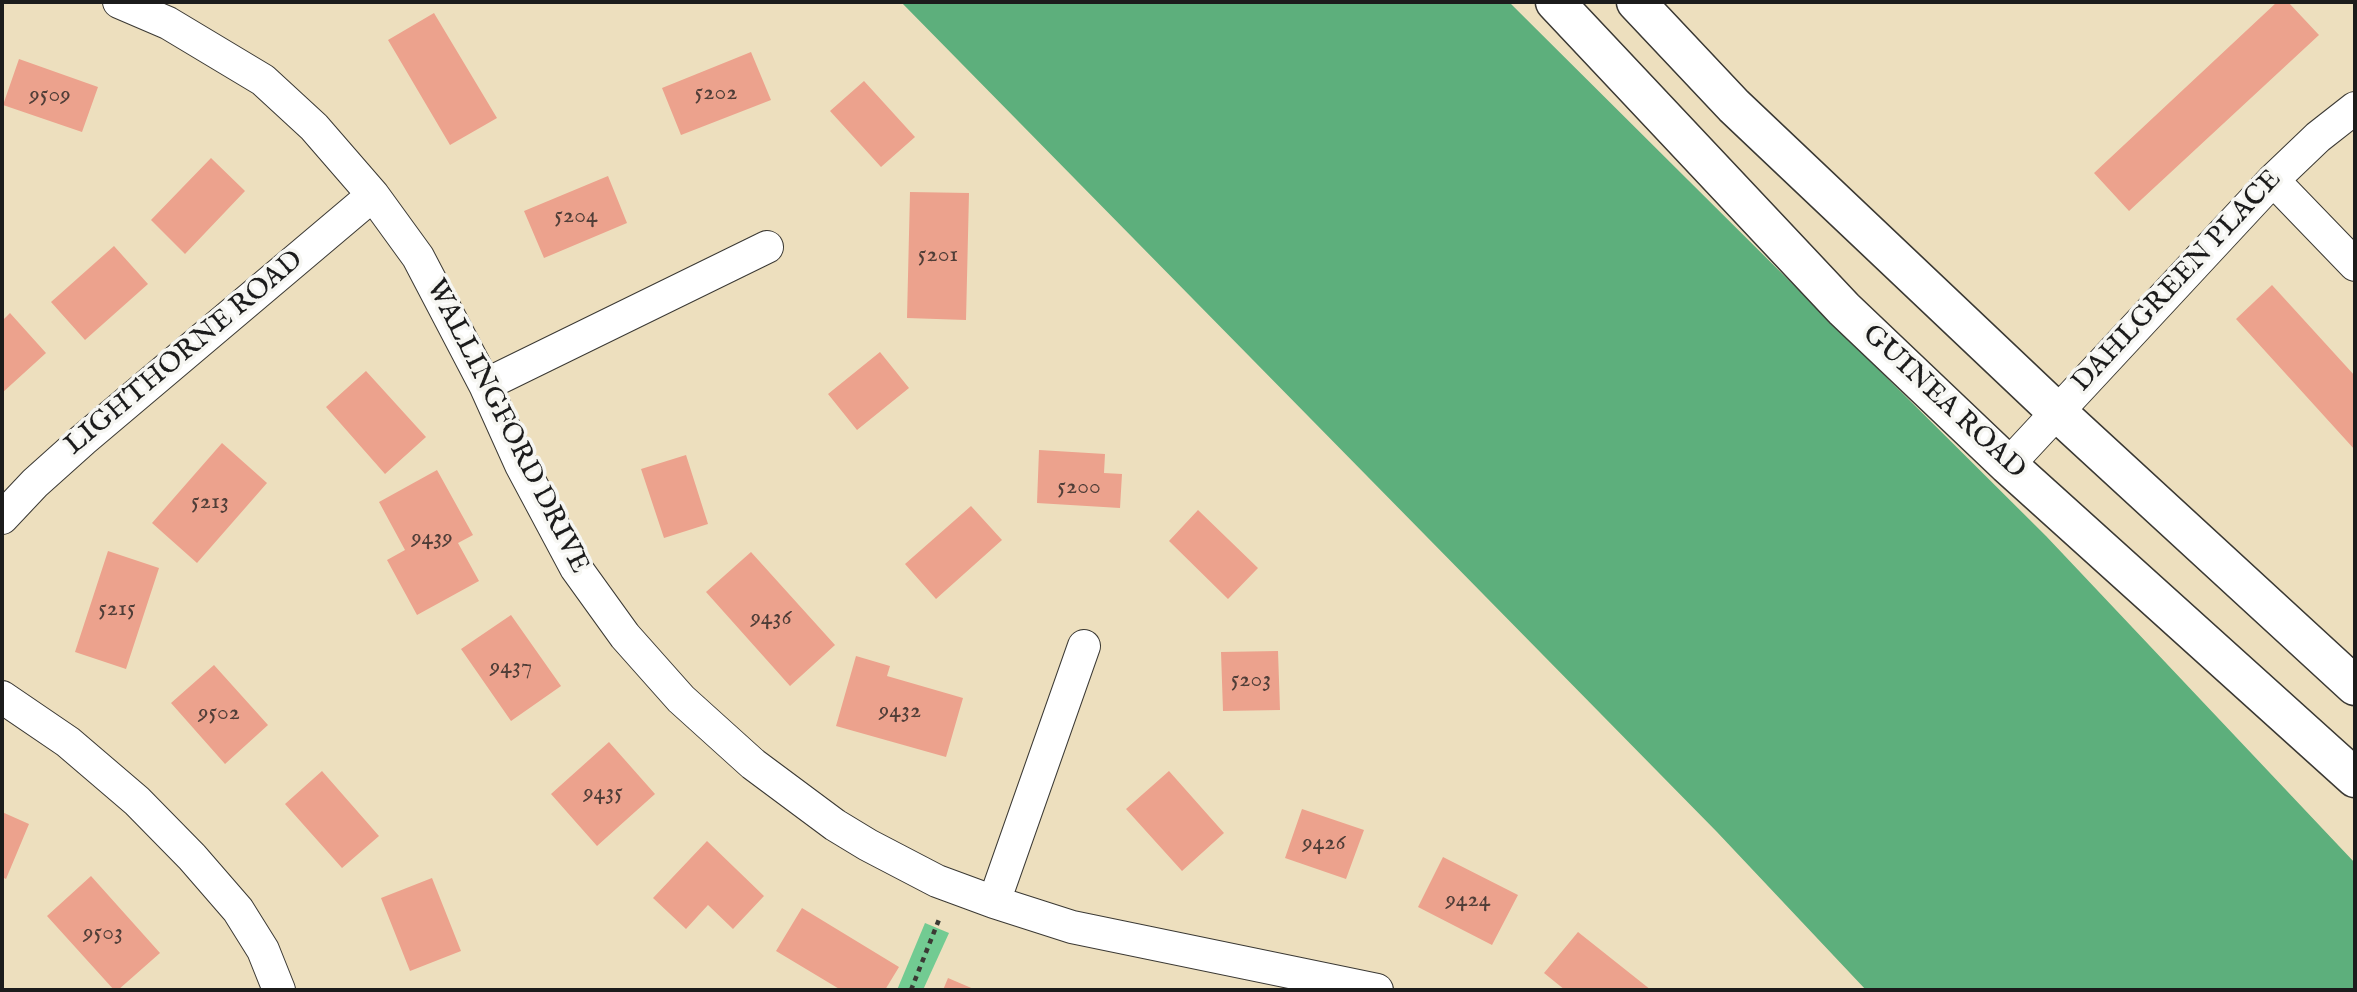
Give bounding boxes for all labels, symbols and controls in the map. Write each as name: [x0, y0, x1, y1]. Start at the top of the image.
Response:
house number: 5202: [695, 80, 737, 108]
house number: 9509: [29, 82, 71, 110]
street label: DAHLGREEN PLACE: [2066, 164, 2290, 400]
house number: 5204: [554, 203, 598, 231]
house number: 5201: [918, 242, 958, 270]
street label: LIGHTHORNE ROAD: [59, 245, 311, 463]
street label: WALLINGFORD DRIVE: [417, 274, 595, 580]
street label: GUINEA ROAD: [1854, 319, 2032, 487]
house number: 5200: [1057, 474, 1101, 502]
house number: 5213: [191, 489, 229, 517]
house number: 9439: [411, 525, 453, 553]
house number: 5215: [98, 596, 136, 624]
house number: 9436: [750, 605, 792, 633]
house number: 9437: [490, 654, 532, 682]
house number: 5203: [1231, 667, 1271, 695]
house number: 9432: [879, 698, 921, 726]
house number: 9502: [198, 700, 240, 728]
house number: 9435: [583, 780, 623, 808]
house number: 9426: [1302, 830, 1346, 858]
house number: 9424: [1445, 887, 1491, 915]
house number: 9503: [83, 920, 123, 948]

